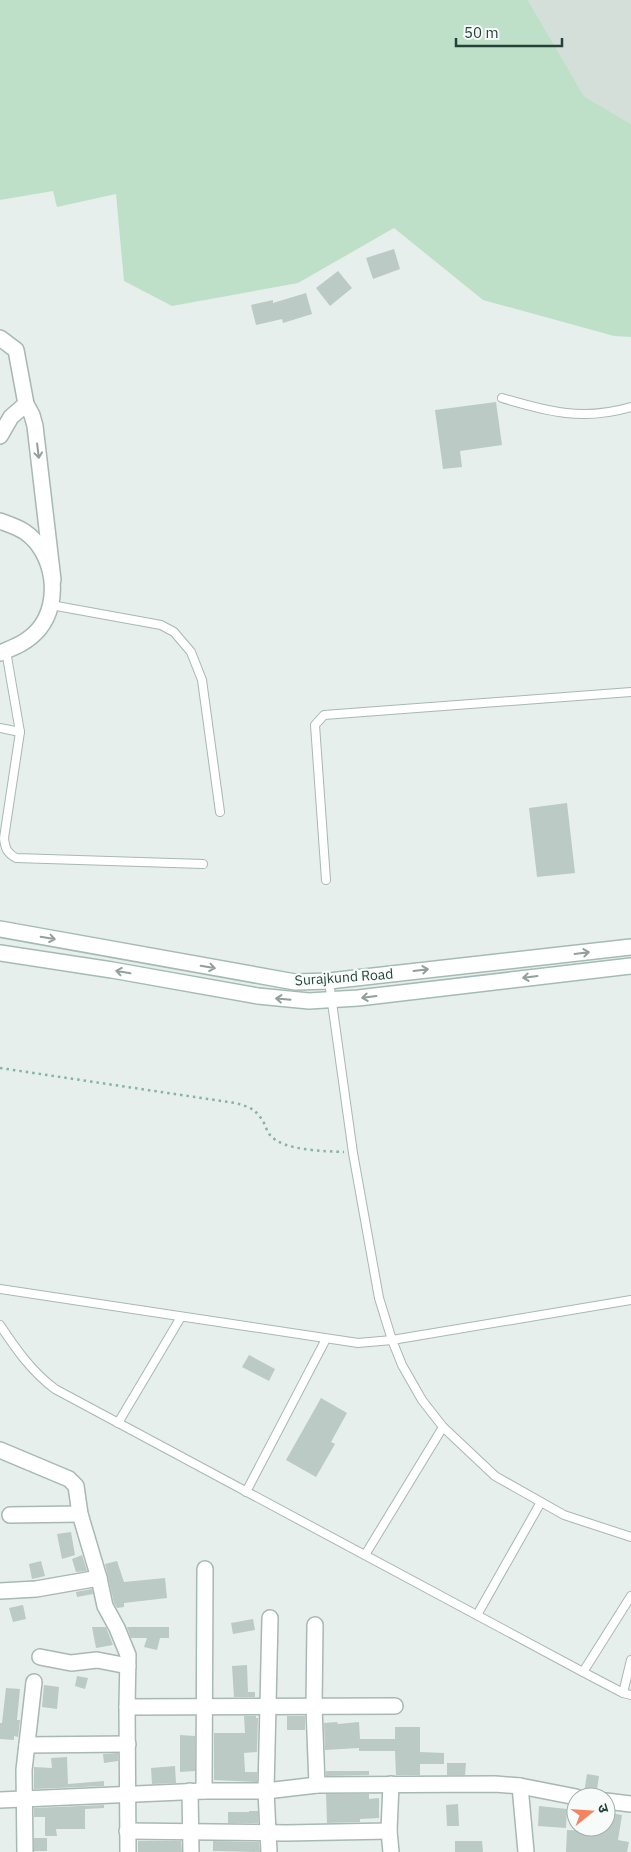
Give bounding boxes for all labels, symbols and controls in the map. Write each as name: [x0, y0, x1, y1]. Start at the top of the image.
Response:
scale bar: [456, 15, 562, 47]
text: 50 m: [464, 23, 499, 42]
one-way arrow: [33, 442, 43, 458]
one-way arrow: [40, 934, 56, 943]
one-way arrow: [574, 948, 590, 958]
one-way arrow: [199, 963, 215, 973]
street label: Surajkund Road: [294, 965, 394, 989]
one-way arrow: [413, 965, 429, 975]
one-way arrow: [116, 967, 132, 977]
one-way arrow: [523, 972, 539, 982]
one-way arrow: [361, 992, 377, 1002]
one-way arrow: [276, 994, 292, 1004]
north arrow: [566, 1787, 616, 1837]
text: उ: [594, 1802, 613, 1816]

